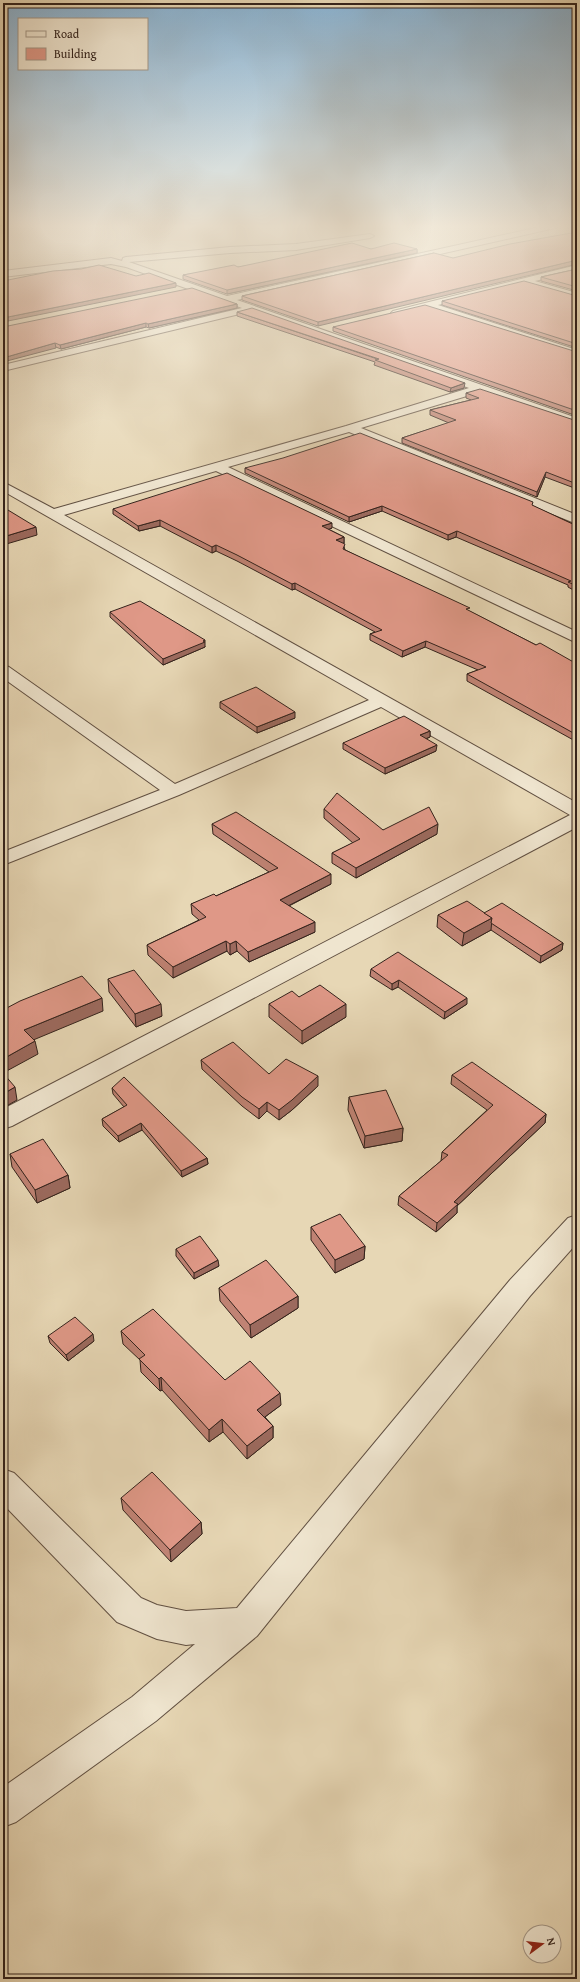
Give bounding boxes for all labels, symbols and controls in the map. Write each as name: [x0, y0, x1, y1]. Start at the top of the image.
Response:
legend: [18, 18, 148, 70]
text: Road: [54, 25, 80, 42]
text: Building: [54, 45, 97, 62]
north arrow: [522, 1924, 562, 1964]
text: N: [543, 1936, 561, 1948]

